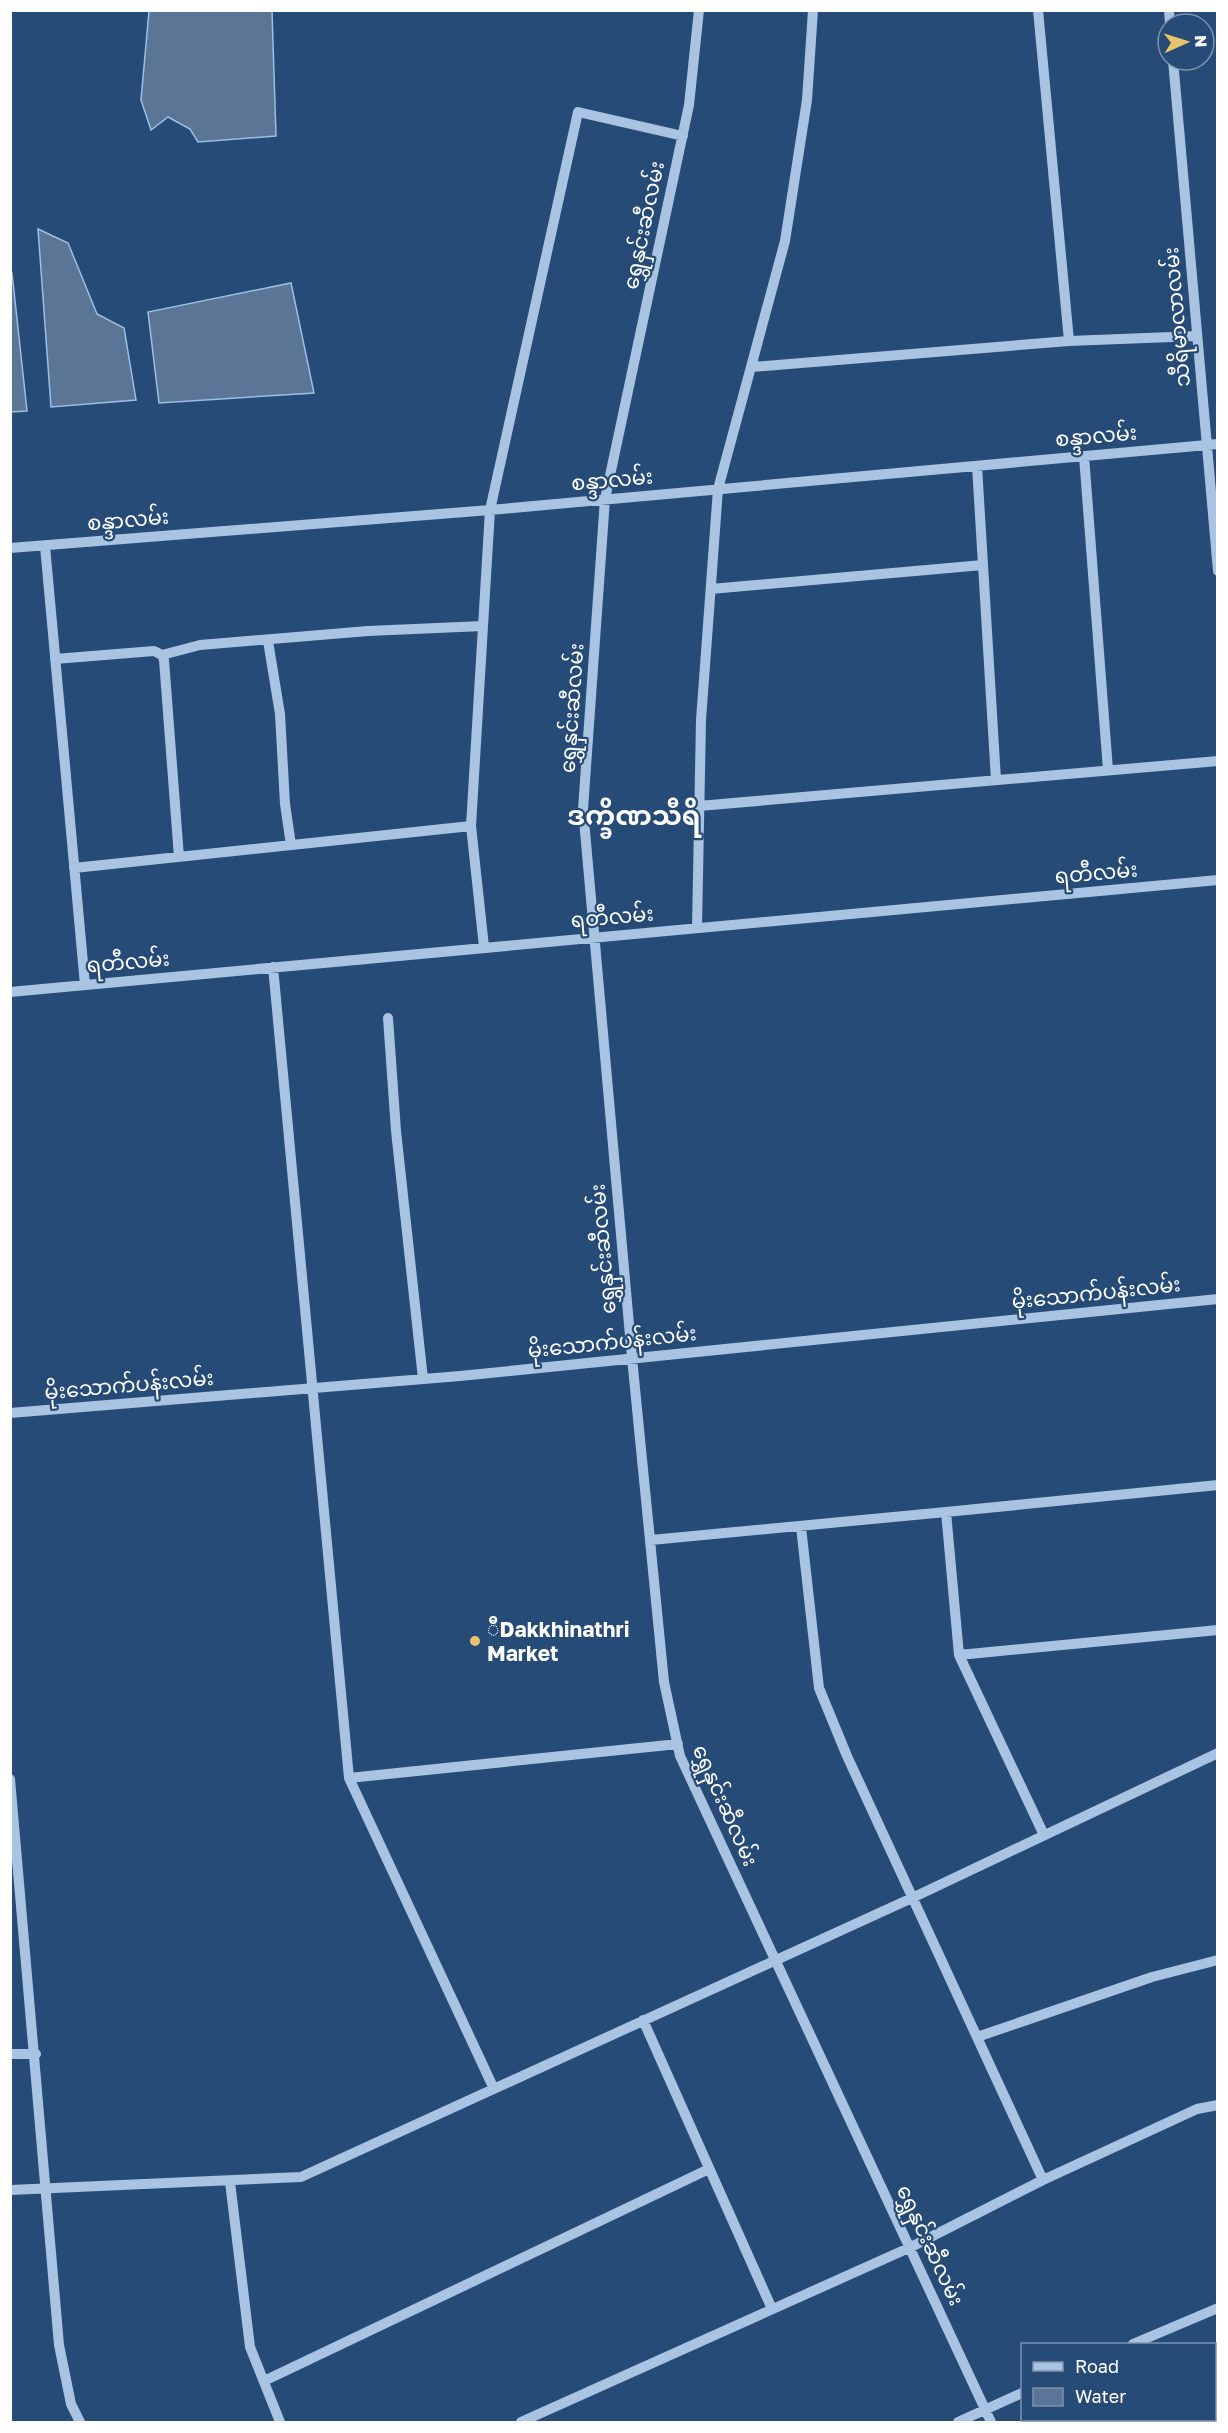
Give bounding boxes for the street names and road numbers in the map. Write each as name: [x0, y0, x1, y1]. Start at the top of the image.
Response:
street label: ရွှေနှင်းဆီလမ်း: [615, 158, 674, 293]
street label: သီရိမာလာလမ်း: [1155, 246, 1200, 388]
street label: စန္ဒာလမ်း: [1054, 416, 1138, 457]
street label: စန္ဒာလမ်း: [570, 460, 654, 501]
street label: စန္ဒာလမ်း: [86, 500, 170, 541]
street label: ရွှေနှင်းဆီလမ်း: [551, 642, 594, 774]
street label: ရတီလမ်း: [1053, 853, 1139, 894]
street label: ရတီလမ်း: [569, 897, 655, 938]
street label: ရတီလမ်း: [85, 942, 171, 983]
street label: ရွှေနှင်းဆီလမ်း: [581, 1182, 626, 1315]
street label: မိုးသောက်ပန်းလမ်း: [1010, 1268, 1182, 1319]
street label: မိုးသောက်ပန်းလမ်း: [526, 1317, 698, 1368]
street label: မိုးသောက်ပန်းလမ်း: [43, 1362, 215, 1409]
street label: ရွှေနှင်းဆီလမ်း: [683, 1739, 766, 1872]
street label: ရွှေနှင်းဆီလမ်း: [887, 2180, 972, 2312]

